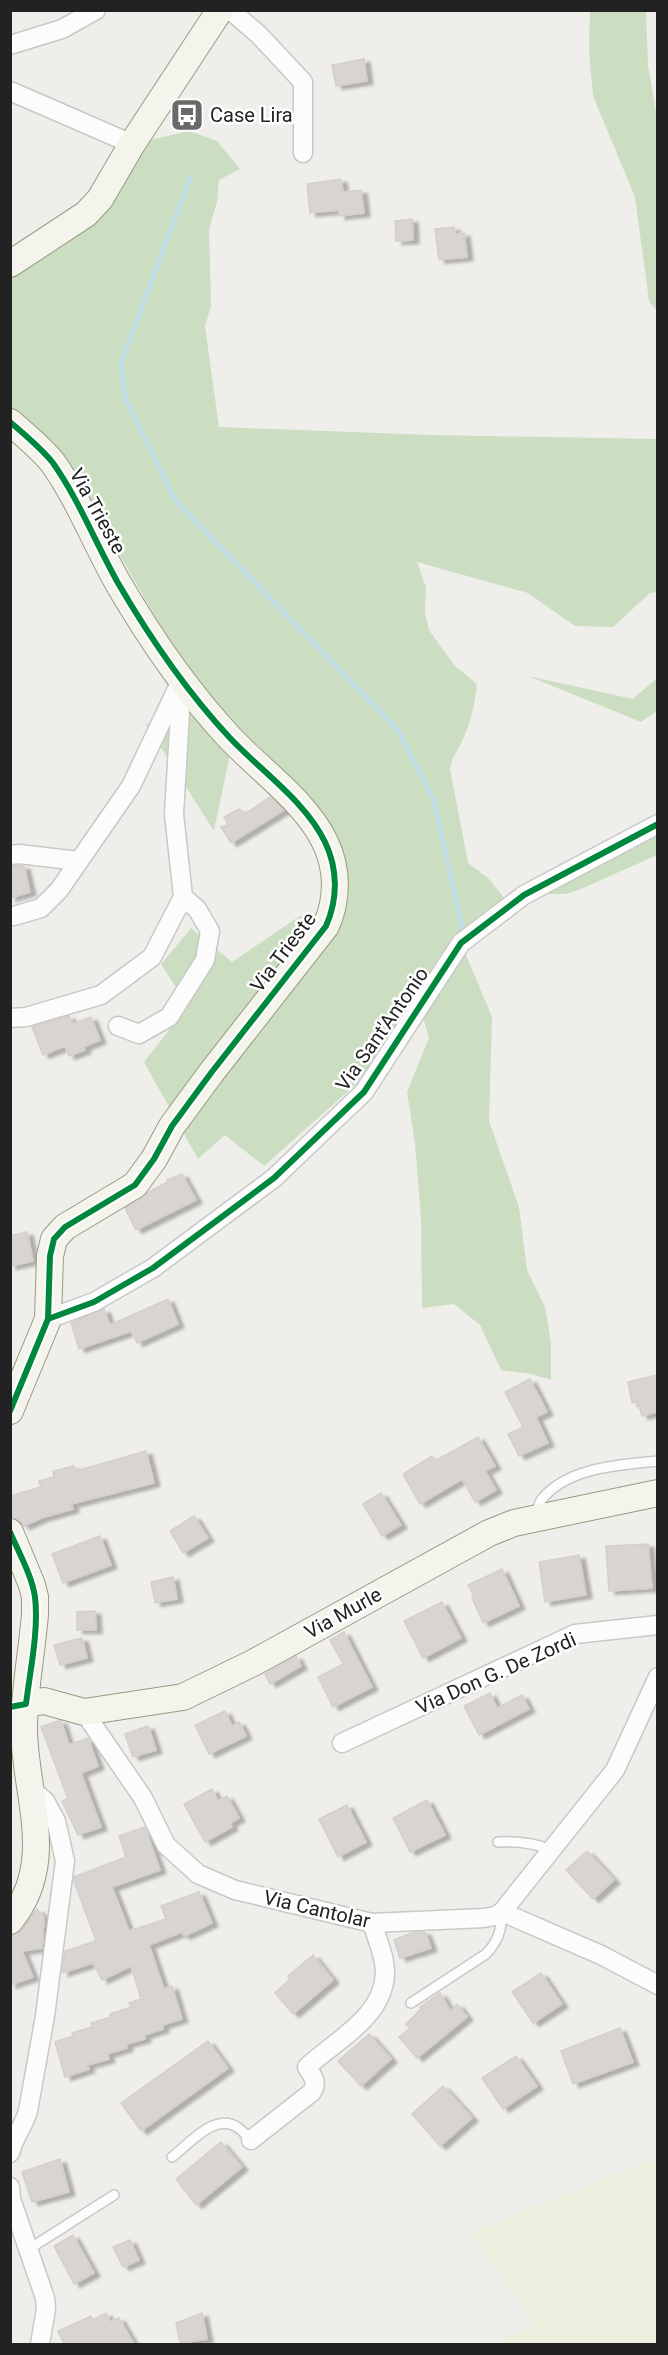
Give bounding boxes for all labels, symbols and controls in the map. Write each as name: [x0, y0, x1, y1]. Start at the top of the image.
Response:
bus stop icon: Case Lira: [169, 97, 205, 133]
place label: Case Lira: [210, 103, 293, 127]
street label: Via Trieste: [65, 464, 131, 558]
street label: Via Trieste: [245, 907, 321, 997]
street label: Via Sant'Antonio: [331, 963, 433, 1095]
street label: Via Murle: [300, 1582, 386, 1644]
street label: Via Don G. De Zordi: [412, 1627, 580, 1719]
street label: Via Cantolar: [261, 1885, 373, 1933]

